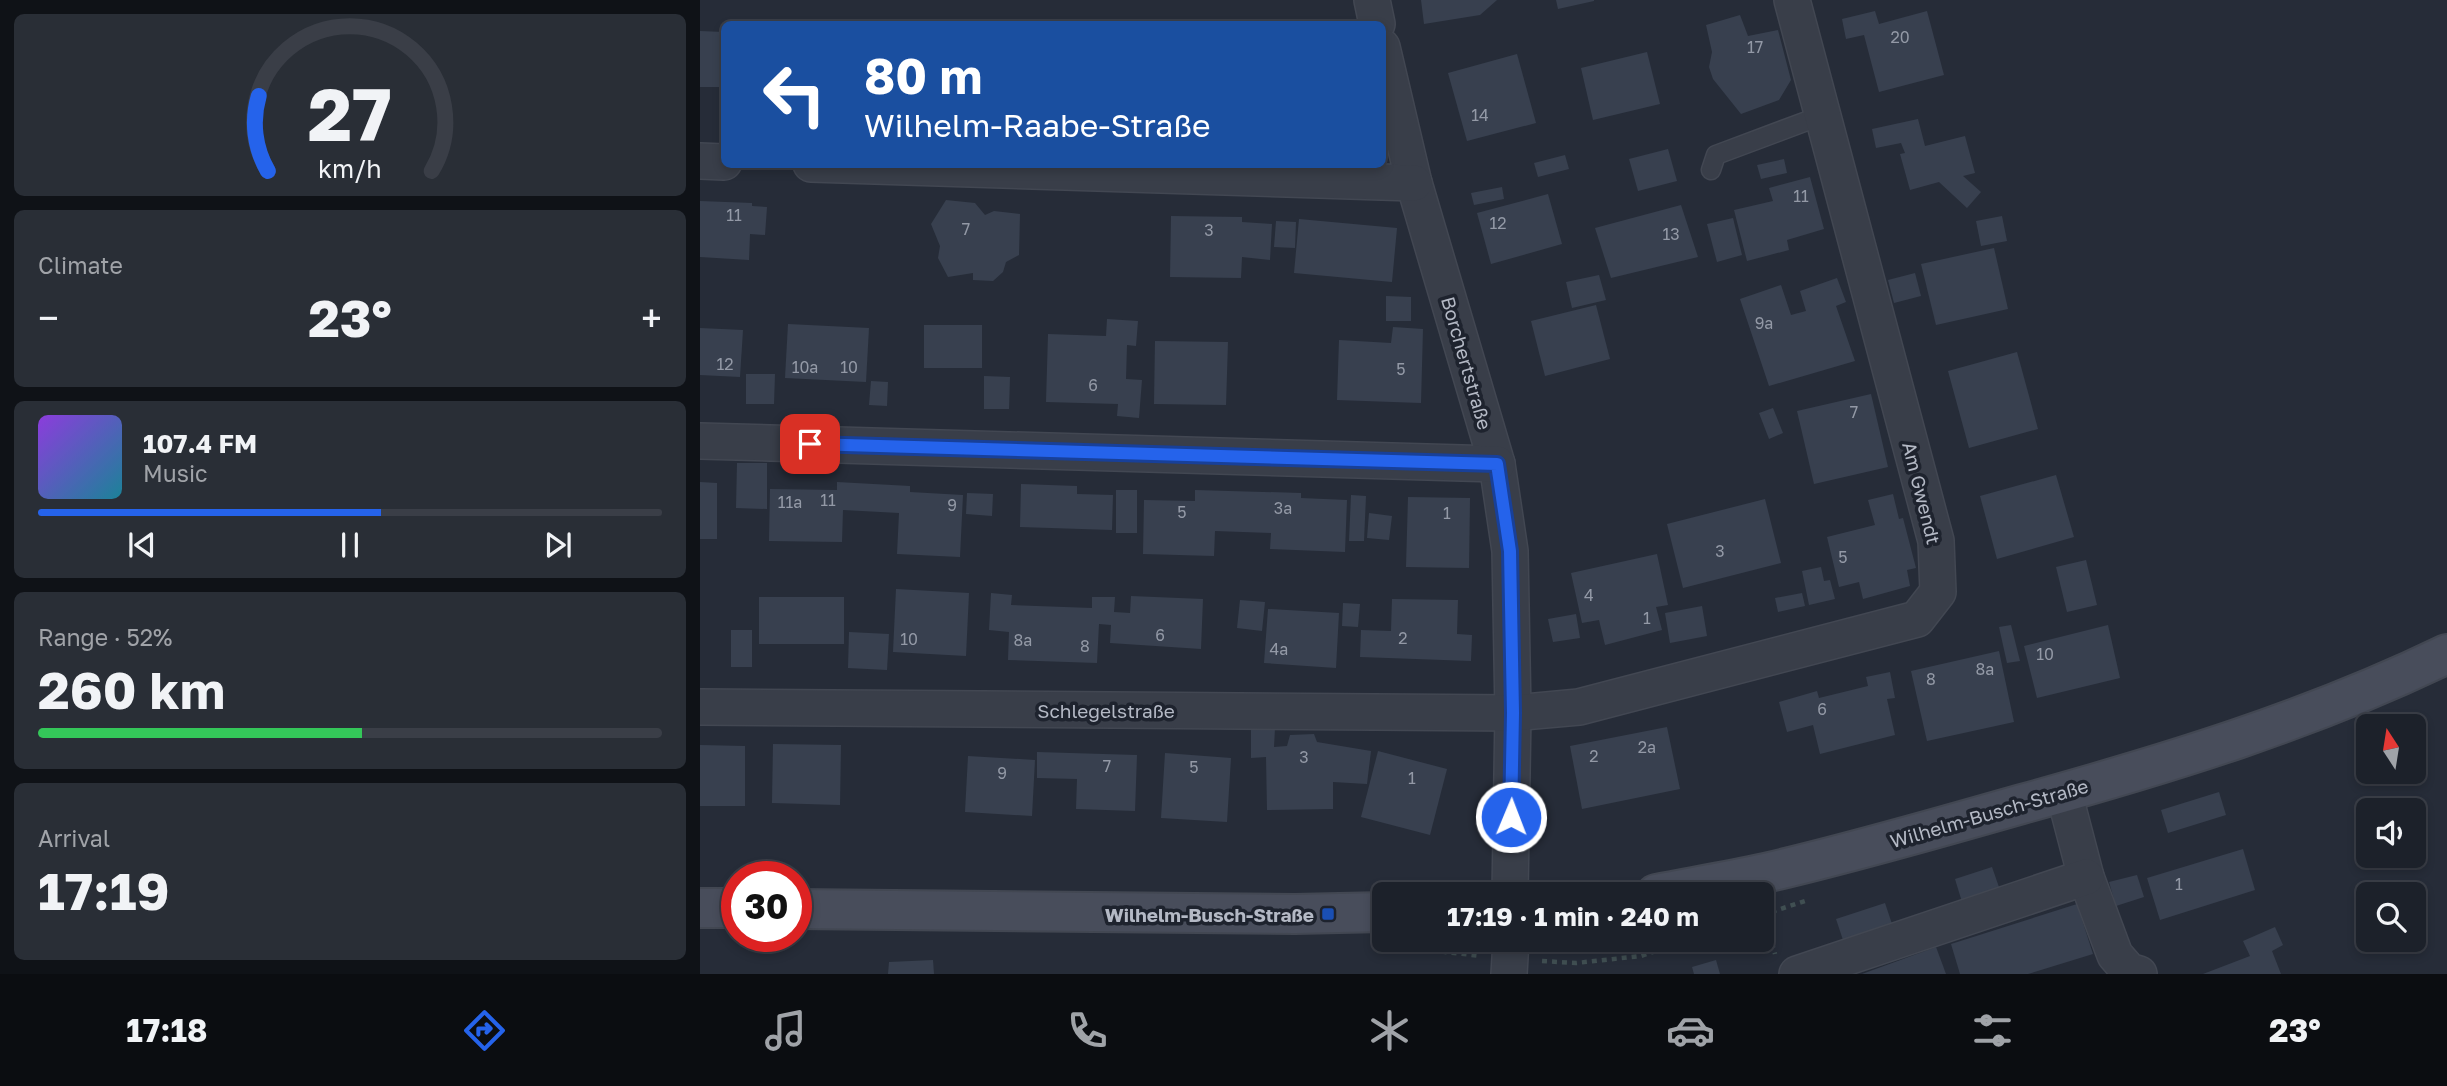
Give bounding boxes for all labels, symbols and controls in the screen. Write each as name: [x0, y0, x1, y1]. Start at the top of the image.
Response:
house number: 20: [1890, 27, 1910, 47]
house number: 17: [1747, 37, 1763, 57]
text: 80 m: [864, 46, 982, 105]
icon: left: [749, 49, 840, 140]
text: 27: [308, 70, 392, 157]
house number: 14: [1471, 105, 1489, 125]
text: Wilhelm-Raabe-Straße: [864, 106, 1211, 144]
text: km/h: [318, 153, 382, 184]
house number: 11: [1793, 186, 1809, 206]
house number: 11: [726, 205, 742, 225]
house number: 12: [1489, 213, 1507, 233]
house number: 7: [962, 219, 970, 239]
house number: 3: [1204, 220, 1214, 240]
house number: 13: [1662, 224, 1680, 244]
text: Climate: [38, 251, 123, 279]
text: 23°: [308, 286, 392, 348]
street label: Borchertstraße: [1437, 294, 1497, 432]
text: −: [38, 295, 59, 340]
text: +: [641, 295, 662, 340]
house number: 9a: [1755, 313, 1773, 333]
house number: 12: [716, 354, 734, 374]
house number: 10a: [792, 357, 818, 377]
house number: 10: [840, 357, 858, 377]
house number: 5: [1396, 359, 1406, 379]
house number: 6: [1088, 375, 1098, 395]
house number: 7: [1850, 402, 1858, 422]
pin: [780, 414, 840, 474]
icon: arrive: [791, 425, 829, 463]
text: 107.4 FM: [143, 428, 257, 459]
street label: Am Gwendt: [1898, 439, 1946, 547]
text: Music: [143, 459, 208, 487]
house number: 11: [820, 490, 836, 510]
house number: 11a: [778, 492, 802, 512]
house number: 9: [947, 495, 957, 515]
house number: 3a: [1274, 498, 1292, 518]
house number: 5: [1177, 502, 1187, 522]
house number: 1: [1443, 503, 1451, 523]
icon: previous: [123, 526, 161, 564]
icon: pause: [331, 526, 369, 564]
icon: next: [539, 526, 577, 564]
house number: 3: [1715, 541, 1725, 561]
house number: 5: [1838, 547, 1848, 567]
house number: 4: [1584, 585, 1594, 605]
house number: 1: [1643, 608, 1651, 628]
text: Range · 52%: [38, 623, 172, 651]
house number: 6: [1155, 625, 1165, 645]
house number: 2: [1398, 628, 1408, 648]
house number: 10: [900, 629, 918, 649]
house number: 8a: [1014, 630, 1032, 650]
house number: 8: [1080, 636, 1090, 656]
house number: 4a: [1270, 639, 1288, 659]
house number: 10: [2036, 644, 2054, 664]
text: 260 km: [38, 658, 225, 720]
house number: 8a: [1976, 659, 1994, 679]
house number: 8: [1926, 669, 1936, 689]
street label: Schlegelstraße: [1037, 699, 1175, 722]
house number: 6: [1817, 699, 1827, 719]
north arrow: [2356, 714, 2426, 784]
map controls: [2356, 714, 2426, 952]
house number: 2a: [1638, 737, 1656, 757]
house number: 2: [1589, 746, 1599, 766]
house number: 3: [1299, 747, 1309, 767]
house number: 7: [1103, 756, 1111, 776]
house number: 5: [1189, 757, 1199, 777]
house number: 9: [997, 763, 1007, 783]
house number: 1: [1408, 768, 1416, 788]
street label: Wilhelm-Busch-Straße: [1887, 774, 2091, 852]
position arrow: [1474, 780, 1548, 854]
button: sound: [2356, 798, 2426, 868]
text: Arrival: [38, 824, 110, 852]
text: 17:19: [38, 859, 170, 921]
speed limit sign: 30: [721, 861, 812, 952]
house number: 1: [2175, 874, 2183, 894]
button: search: [2356, 882, 2426, 952]
text: 17:19 · 1 min · 240 m: [1447, 901, 1699, 932]
place label: Wilhelm-Busch-Straße: [1105, 903, 1314, 926]
marker: Wilhelm-Busch-Straße: [1320, 906, 1336, 922]
icon: directions: [460, 1006, 509, 1055]
icon: music: [761, 1006, 810, 1055]
icon: phone: [1063, 1006, 1112, 1055]
icon: climate: [1365, 1006, 1414, 1055]
icon: car: [1666, 1006, 1715, 1055]
icon: filters: [1968, 1006, 2017, 1055]
text: 17:18: [126, 1011, 207, 1049]
text: 23°: [2269, 1011, 2321, 1049]

